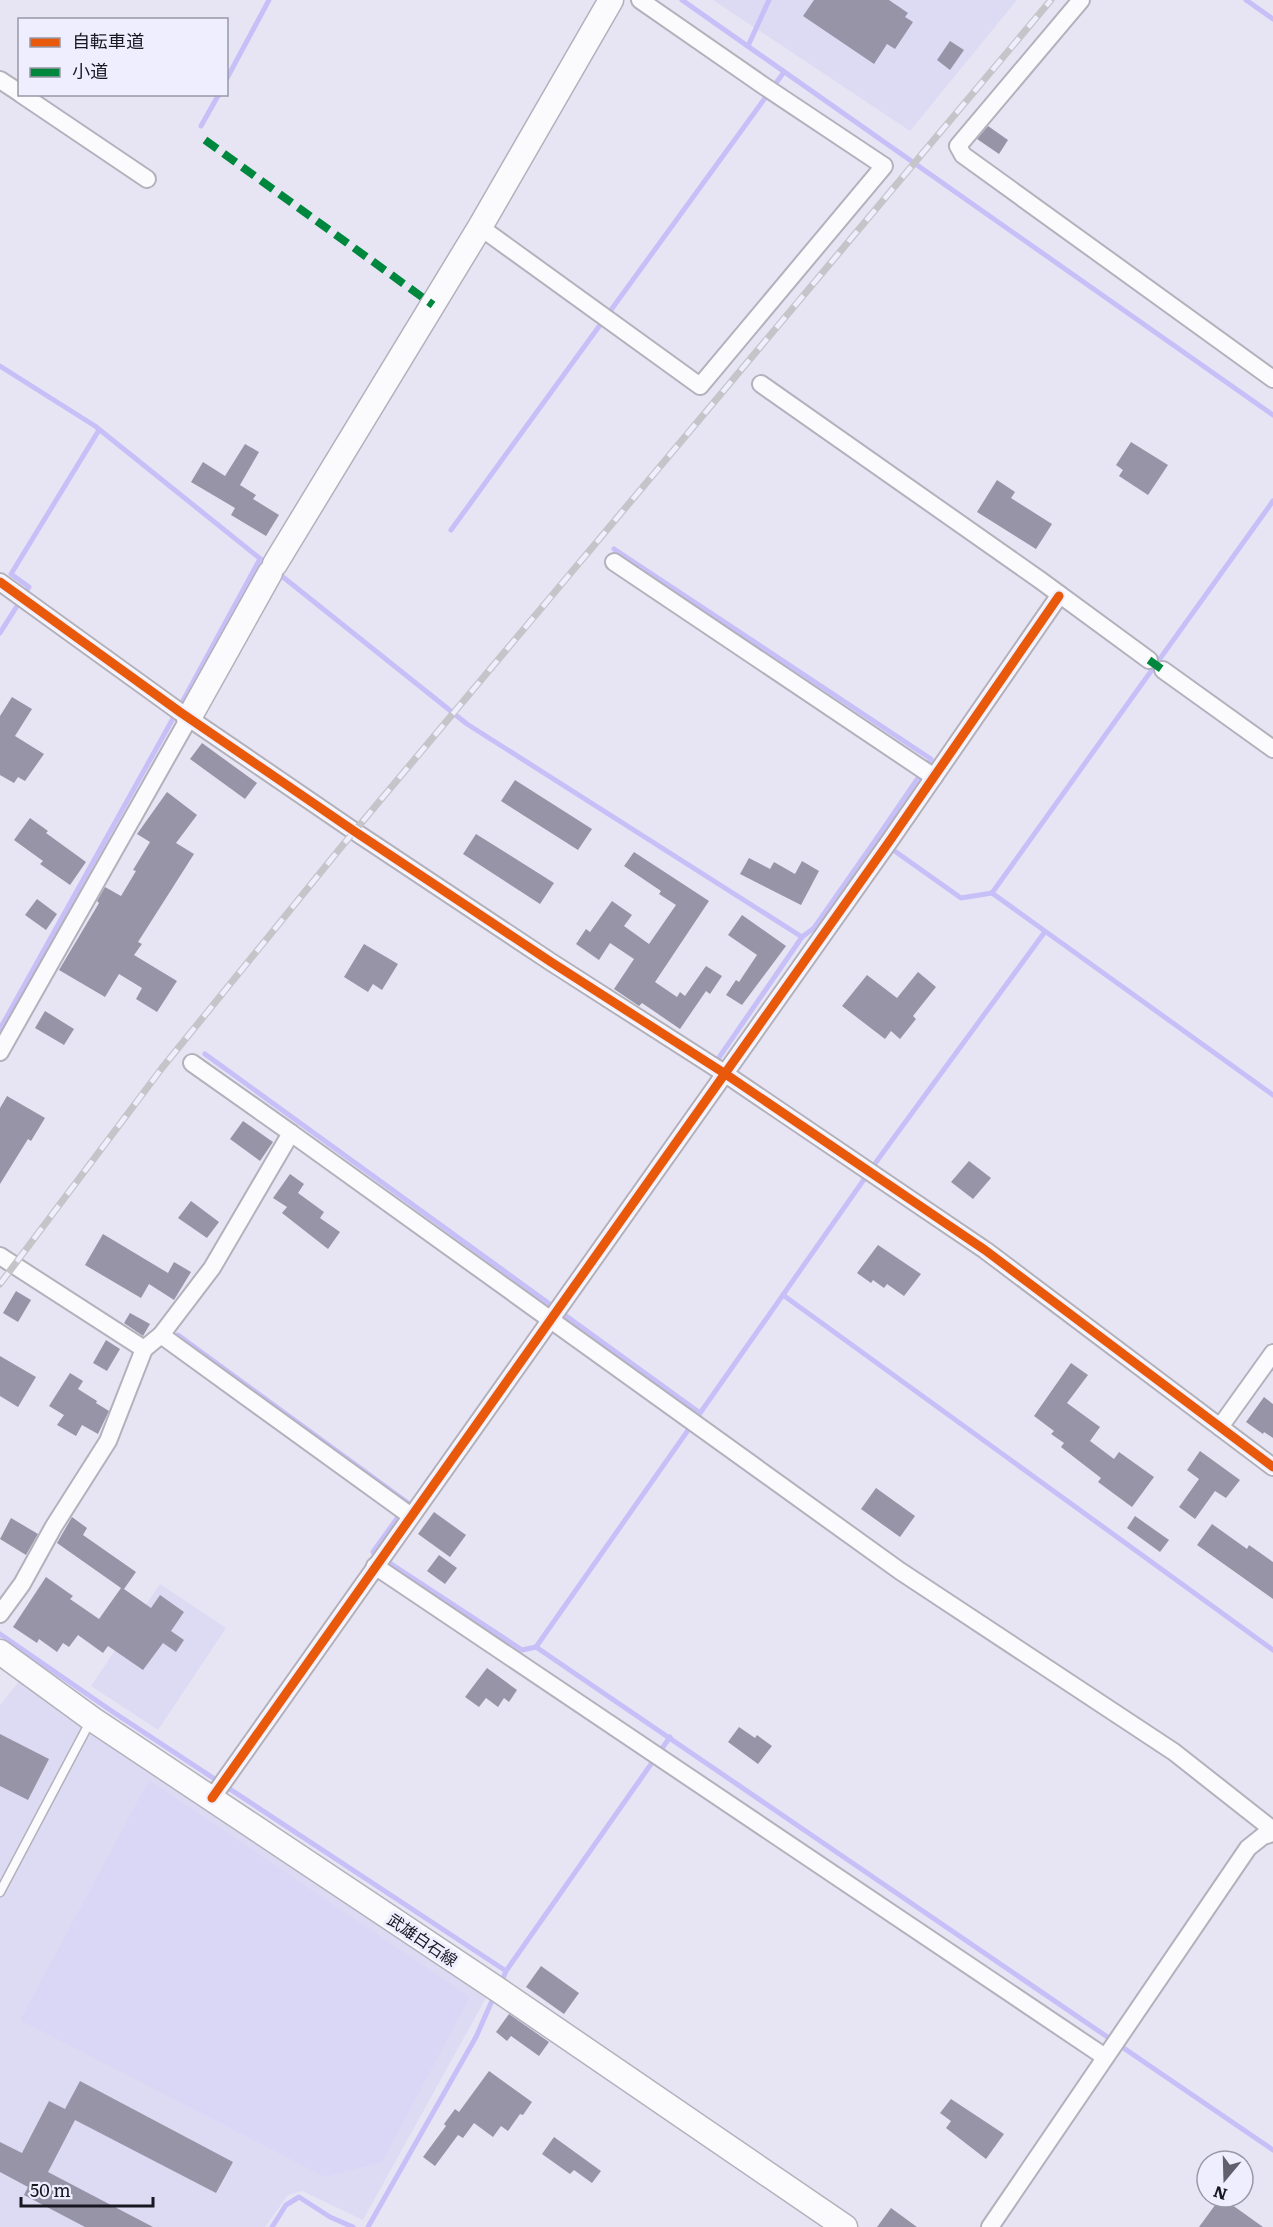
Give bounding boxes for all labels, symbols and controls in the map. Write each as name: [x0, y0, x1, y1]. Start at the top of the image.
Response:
legend: [18, 18, 228, 96]
text: 自転車道: [72, 27, 144, 54]
text: 小道: [72, 57, 108, 84]
street label: 武雄白石線: [383, 1907, 463, 1971]
north arrow: [1195, 2149, 1255, 2209]
scale bar: [21, 2170, 153, 2208]
text: 50 m: [30, 2176, 71, 2203]
text: N: [1210, 2181, 1230, 2208]

